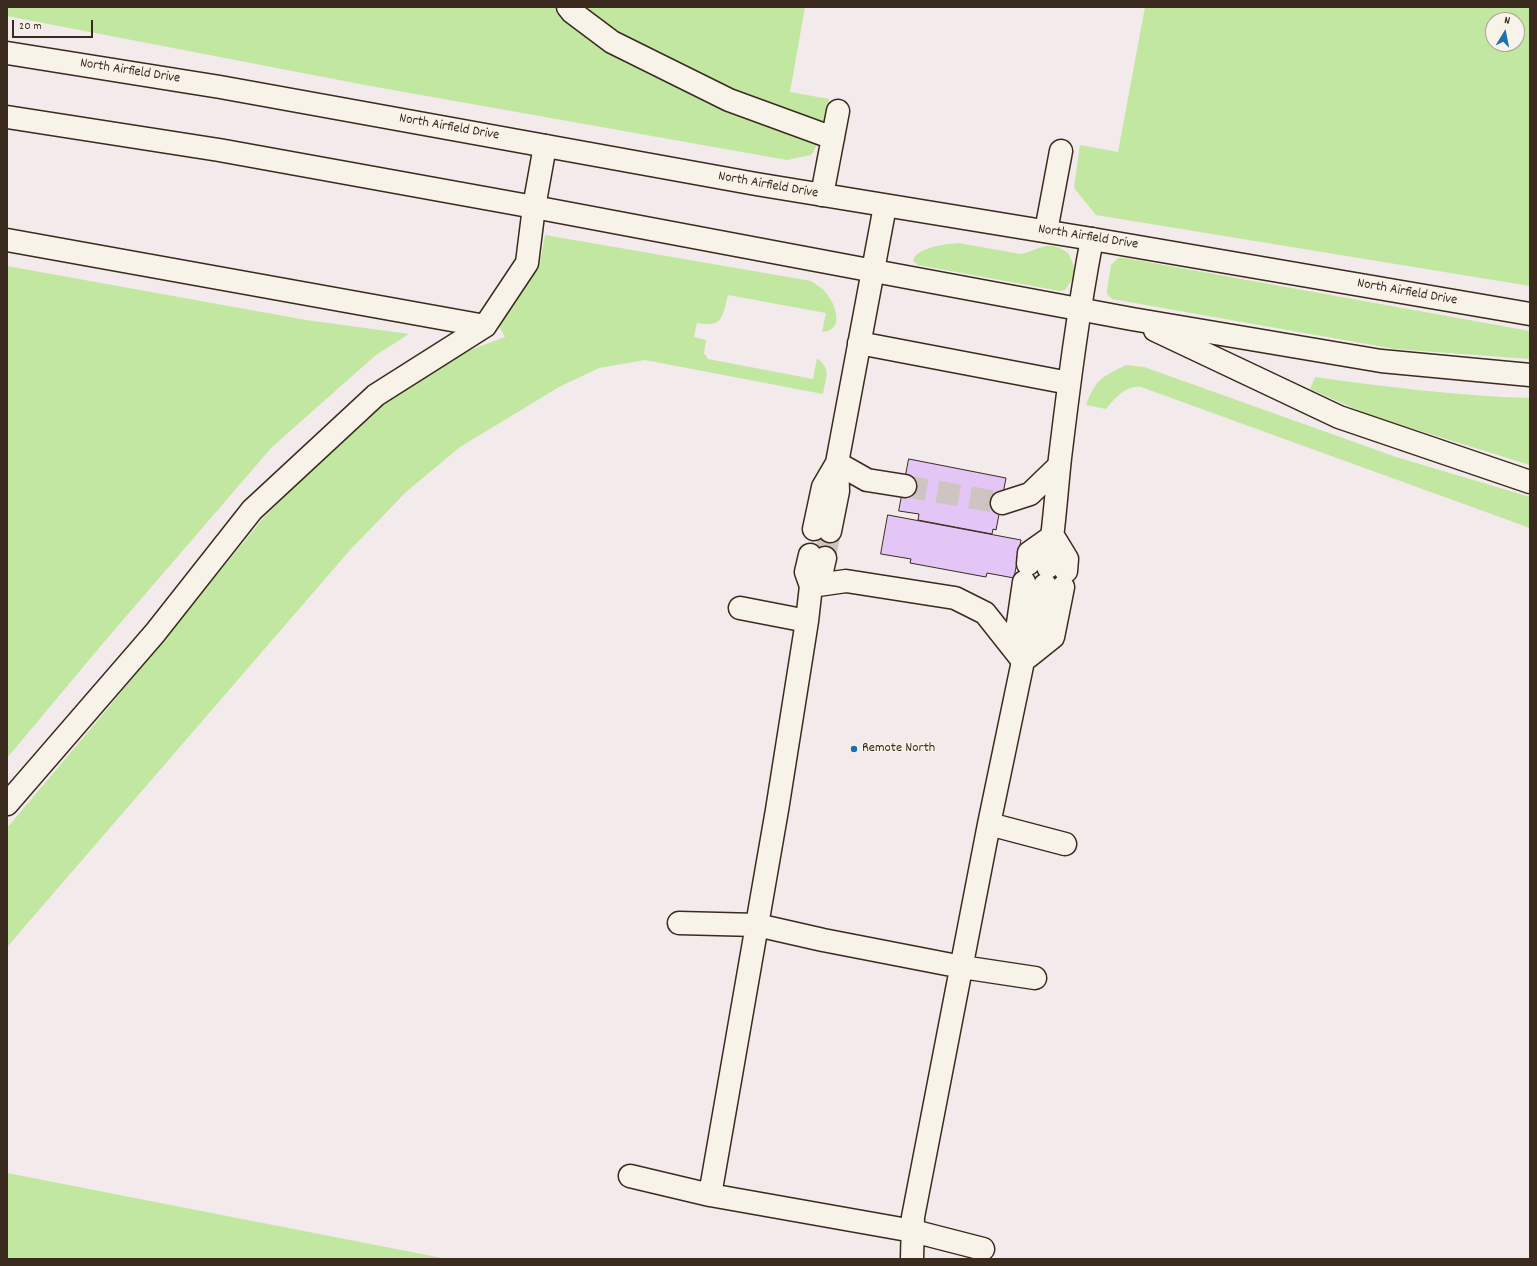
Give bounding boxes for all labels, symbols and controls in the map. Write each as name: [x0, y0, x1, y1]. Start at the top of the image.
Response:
scale bar: [14, 12, 95, 38]
north arrow: [1485, 12, 1525, 52]
text: N: [1503, 13, 1511, 30]
text: 20 m: [19, 18, 42, 35]
street label: North Airfield Drive: [79, 56, 181, 88]
street label: North Airfield Drive: [398, 111, 500, 145]
street label: North Airfield Drive: [717, 169, 819, 203]
street label: North Airfield Drive: [1037, 222, 1139, 254]
street label: North Airfield Drive: [1356, 276, 1458, 310]
place label: Remote North: [862, 741, 935, 757]
marker: Remote North: [849, 744, 859, 754]

